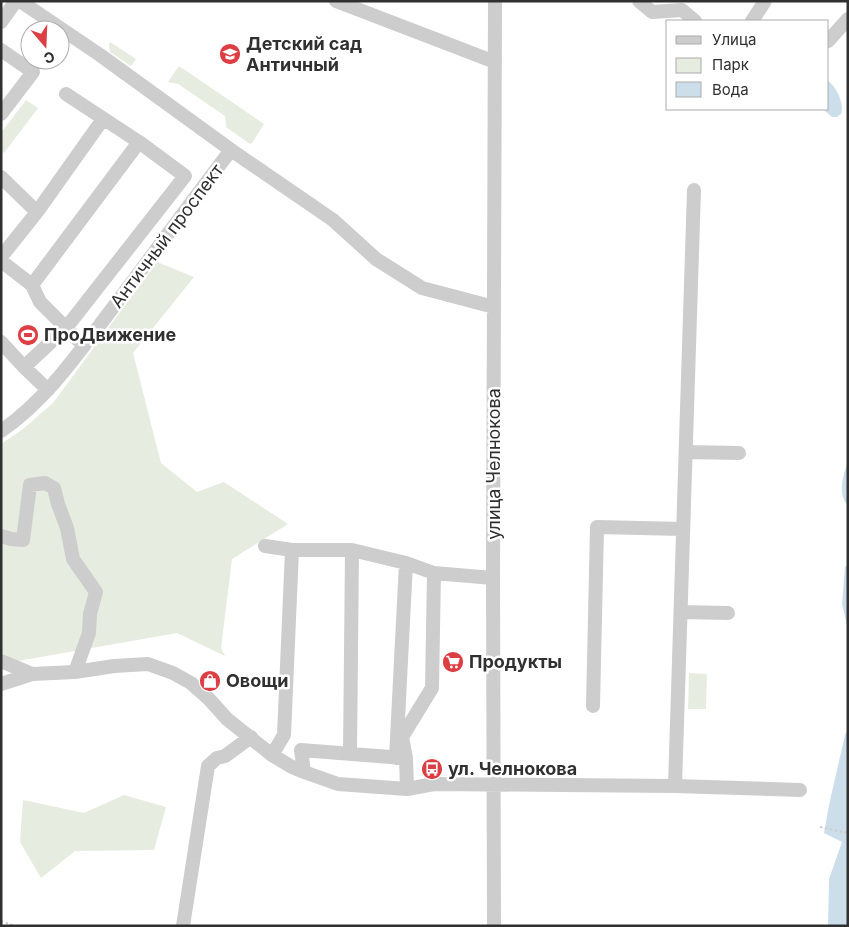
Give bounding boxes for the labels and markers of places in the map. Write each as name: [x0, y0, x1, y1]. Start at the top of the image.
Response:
place label: Детский сад Античный: [246, 33, 362, 75]
school or university icon: Детский сад Античный: [218, 42, 242, 66]
sports icon: ПроДвижение: [16, 323, 40, 347]
place label: ПроДвижение: [44, 324, 176, 345]
supermarket icon: Продукты: [441, 650, 465, 674]
place label: Продукты: [469, 651, 562, 672]
shop icon: Овощи: [198, 669, 222, 693]
place label: Овощи: [226, 670, 288, 691]
bus stop icon: ул. Челнокова: [420, 757, 444, 781]
place label: ул. Челнокова: [448, 758, 577, 779]

